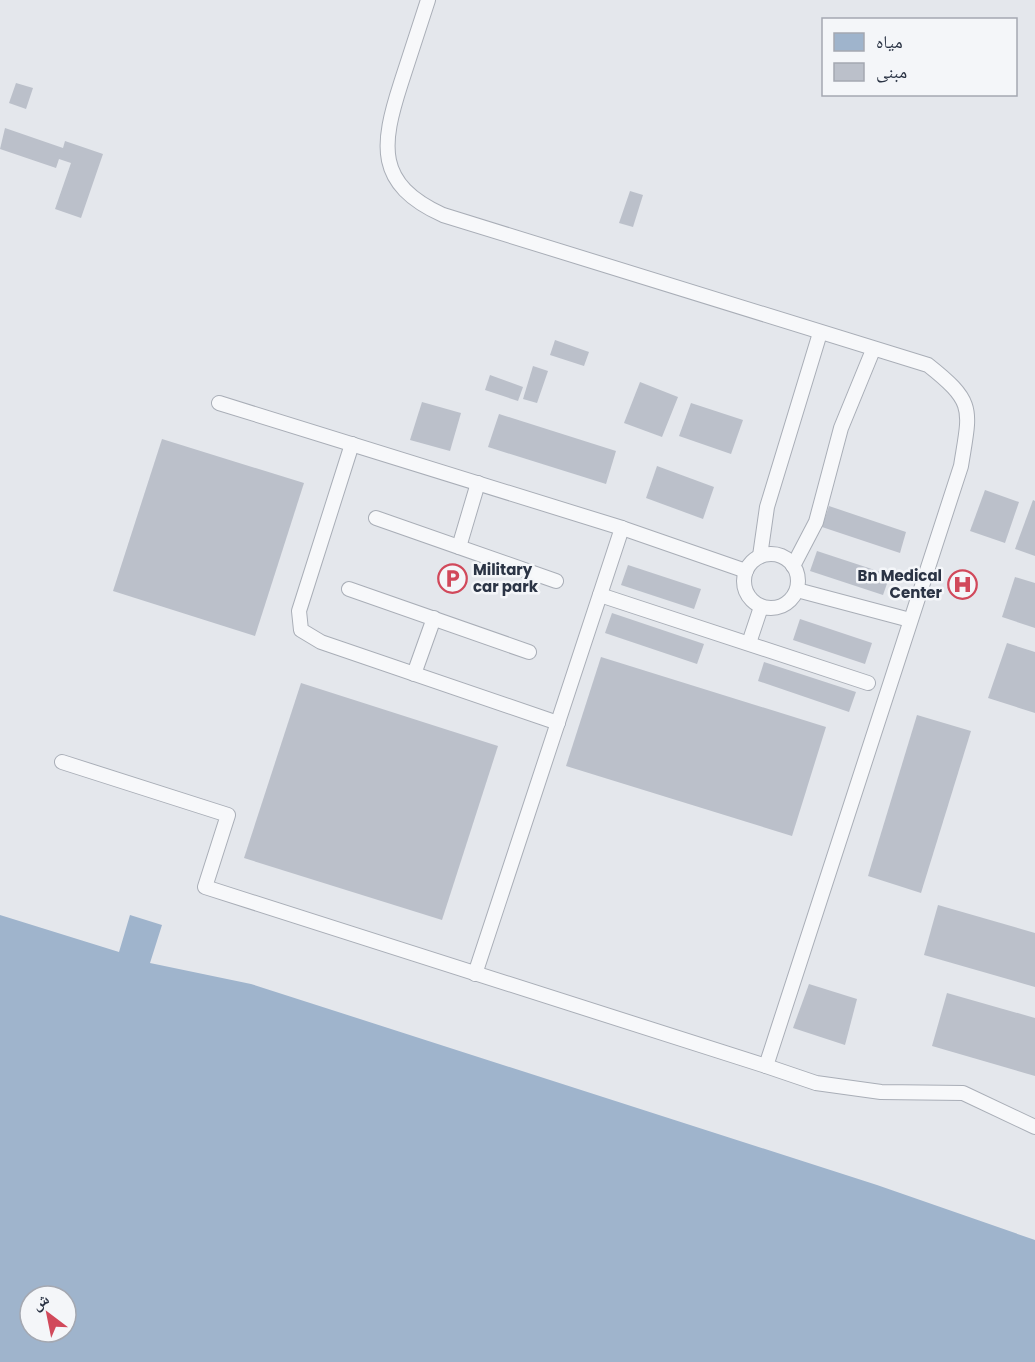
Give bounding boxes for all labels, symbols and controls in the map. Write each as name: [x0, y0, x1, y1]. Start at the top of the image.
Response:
legend: [822, 18, 1017, 96]
text: مياه: [876, 29, 903, 54]
text: مبنى: [876, 59, 907, 84]
place label: Military car park: [473, 559, 539, 597]
parking icon: Military car park: [436, 562, 468, 594]
place label: Bn Medical Center: [858, 565, 943, 603]
hospital icon: Bn Medical Center: [947, 568, 979, 600]
north arrow: [18, 1284, 78, 1344]
text: ش: [27, 1287, 54, 1316]

